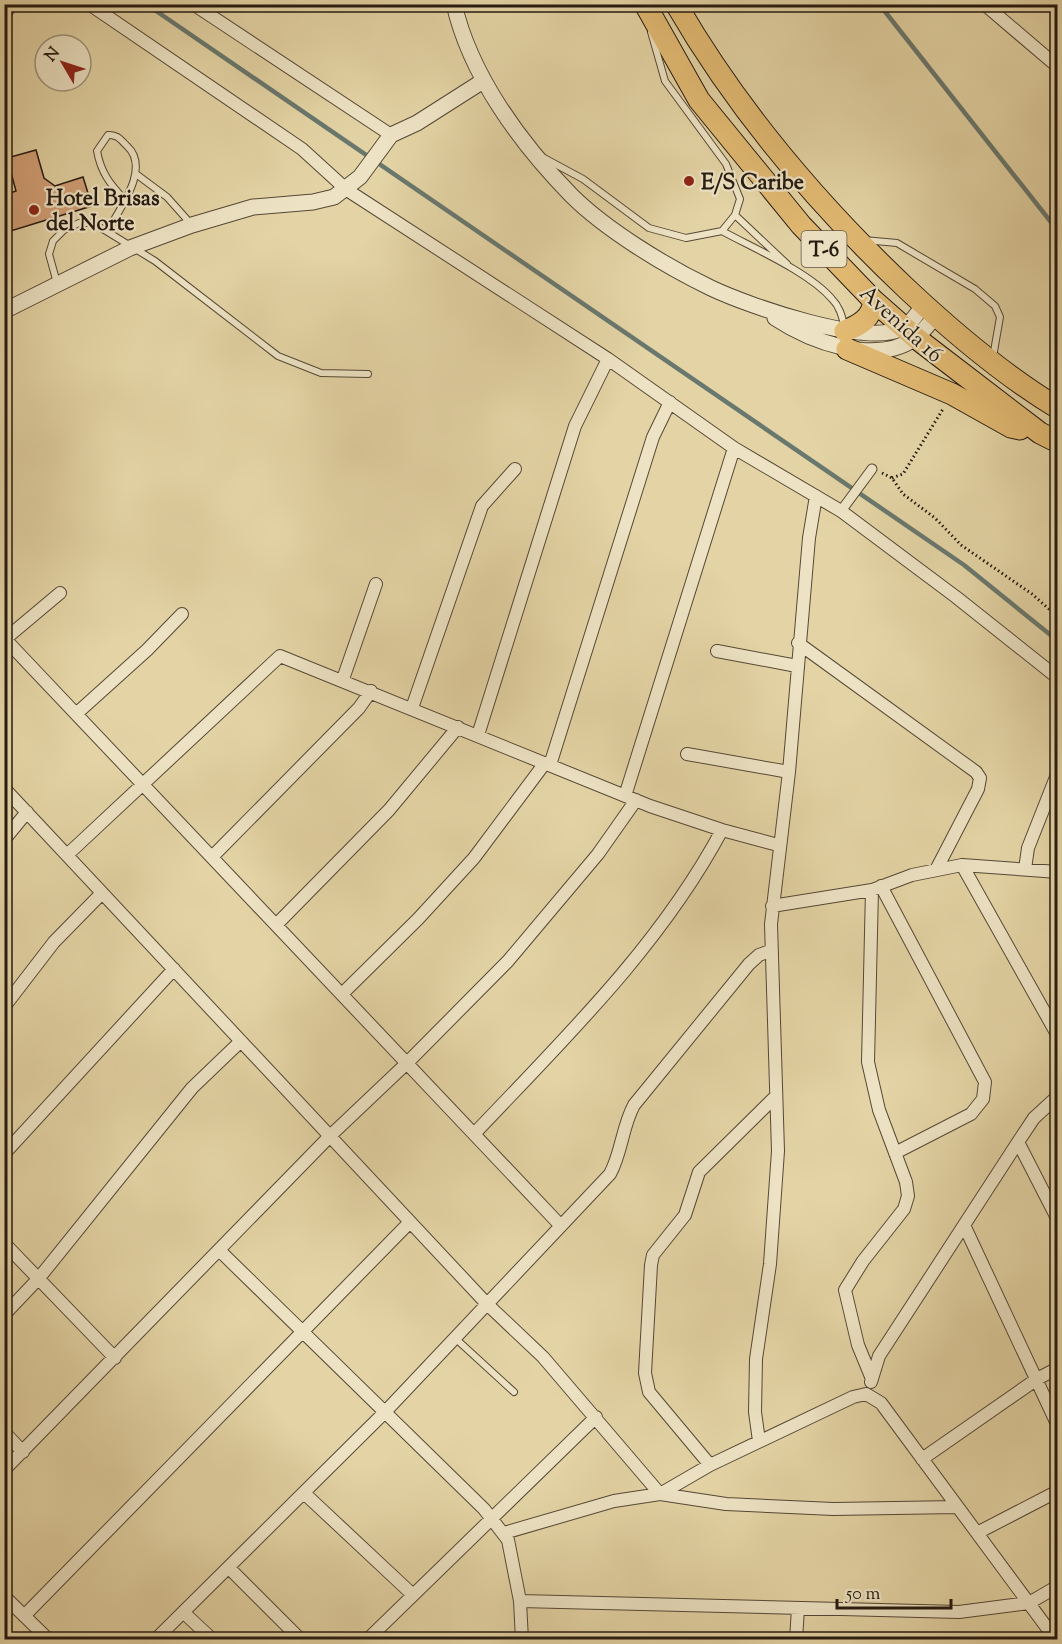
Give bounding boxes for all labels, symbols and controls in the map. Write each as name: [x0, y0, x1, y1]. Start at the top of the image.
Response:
north arrow: [33, 33, 93, 93]
text: N: [40, 43, 66, 67]
place label: E/S Caribe: [701, 168, 804, 200]
marker: E/S Caribe: [682, 174, 696, 188]
place label: Hotel Brisas del Norte: [46, 184, 160, 241]
marker: Hotel Brisas del Norte: [27, 203, 41, 217]
road number: T-6: [802, 231, 846, 267]
street label: Avenida 16: [851, 279, 949, 371]
scale bar: [837, 1572, 951, 1610]
text: 50 m: [845, 1582, 881, 1608]

